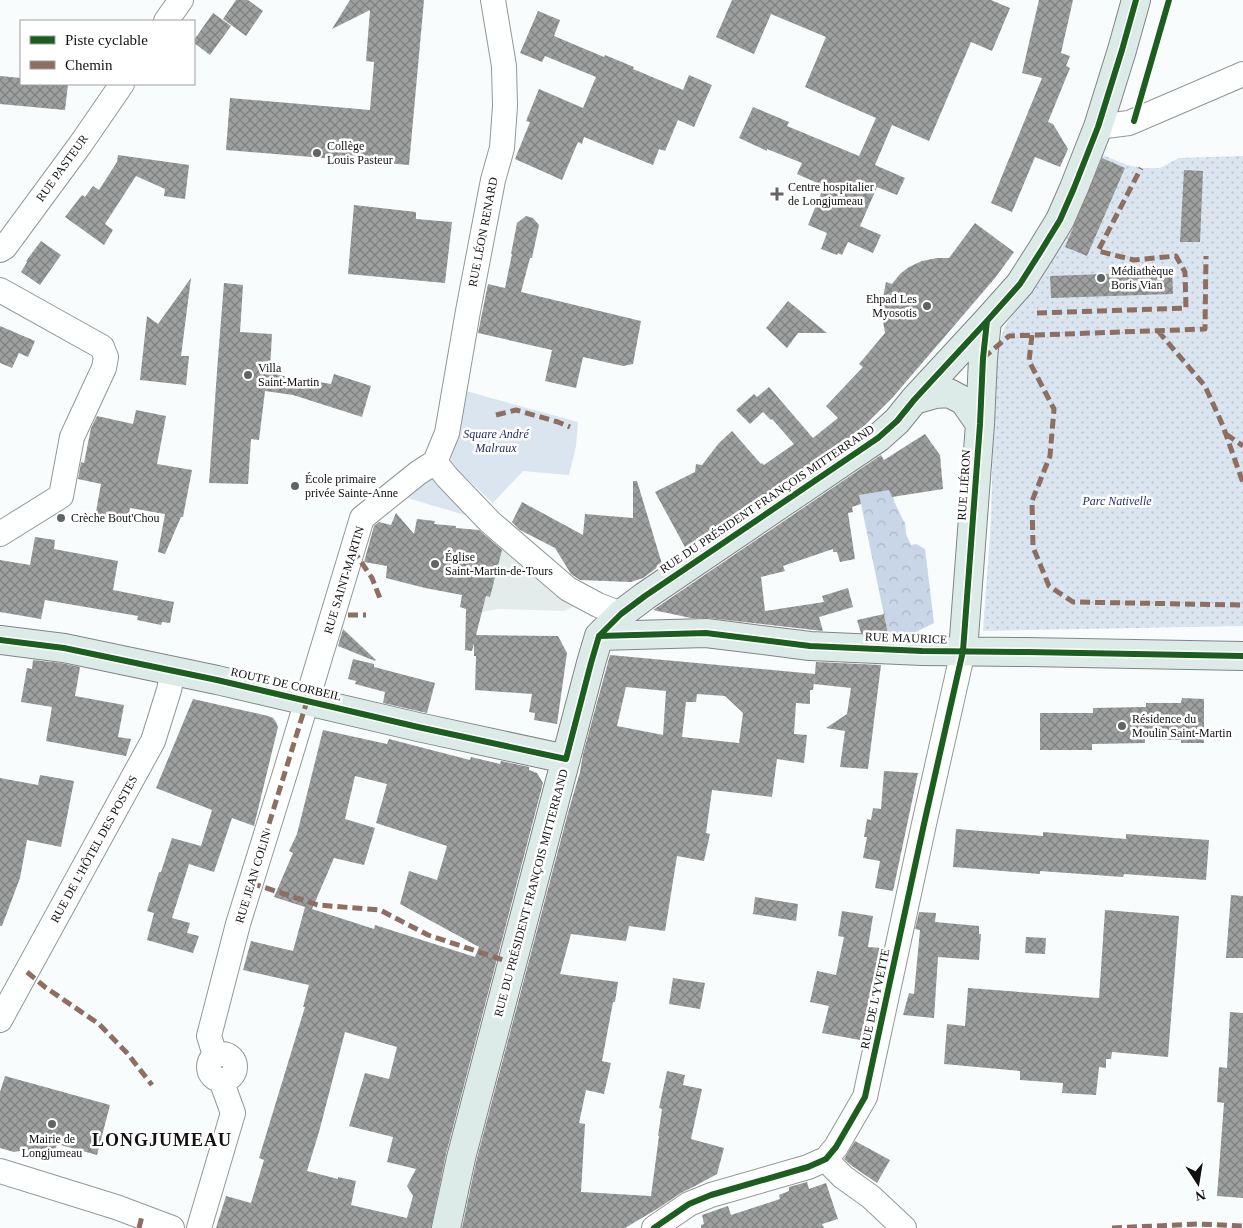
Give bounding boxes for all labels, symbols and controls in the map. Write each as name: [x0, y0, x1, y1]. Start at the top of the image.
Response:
legend: [20, 20, 195, 85]
text: Piste cyclable: [65, 32, 148, 48]
text: Chemin: [65, 57, 113, 73]
street label: RUE PASTEUR: [33, 132, 91, 204]
place label: Collège Louis Pasteur: [327, 139, 393, 167]
marker: Collège Louis Pasteur: [311, 147, 323, 159]
street label: RUE LÉON RENARD: [466, 176, 501, 288]
place label: Centre hospitalier de Longjumeau: [788, 180, 874, 208]
marker: Centre hospitalier de Longjumeau: [770, 187, 784, 201]
place label: Médiathèque Boris Vian: [1111, 264, 1174, 292]
marker: Médiathèque Boris Vian: [1095, 272, 1107, 284]
place label: Ehpad Les Myosotis: [866, 292, 917, 320]
marker: Ehpad Les Myosotis: [921, 300, 933, 312]
place label: Villa Saint-Martin: [258, 361, 319, 389]
marker: Villa Saint-Martin: [242, 369, 254, 381]
street label: RUE DU PRÉSIDENT FRANÇOIS MITTERRAND: [657, 421, 877, 576]
park label: Square André Malraux: [463, 427, 529, 455]
street label: RUE LIÉRON: [955, 449, 973, 521]
place label: École primaire privée Sainte-Anne: [305, 472, 398, 500]
marker: École primaire privée Sainte-Anne: [289, 480, 301, 492]
park label: Parc Nativelle: [1081, 494, 1152, 508]
place label: Crèche Bout'Chou: [71, 511, 159, 525]
marker: Crèche Bout'Chou: [55, 512, 67, 524]
street label: RUE SAINT-MARTIN: [321, 524, 367, 636]
place label: Église Saint-Martin-de-Tours: [445, 550, 553, 578]
marker: Église Saint-Martin-de-Tours: [429, 558, 441, 570]
street label: RUE MAURICE: [865, 630, 947, 646]
street label: ROUTE DE CORBEIL: [229, 664, 343, 704]
place label: Résidence du Moulin Saint-Martin: [1132, 712, 1232, 740]
marker: Résidence du Moulin Saint-Martin: [1116, 720, 1128, 732]
street label: RUE DU PRÉSIDENT FRANÇOIS MITTERRAND: [491, 767, 571, 1018]
street label: RUE DE L'HÔTEL DES POSTES: [48, 773, 140, 925]
street label: RUE JEAN COLIN: [232, 829, 274, 925]
street label: RUE DE L'YVETTE: [858, 948, 892, 1050]
marker: Mairie de Longjumeau: [46, 1118, 58, 1130]
district label: LONGJUMEAU: [92, 1130, 232, 1150]
place label: Mairie de Longjumeau: [22, 1132, 82, 1160]
north arrow: [1173, 1158, 1223, 1208]
text: N: [1194, 1187, 1207, 1204]

